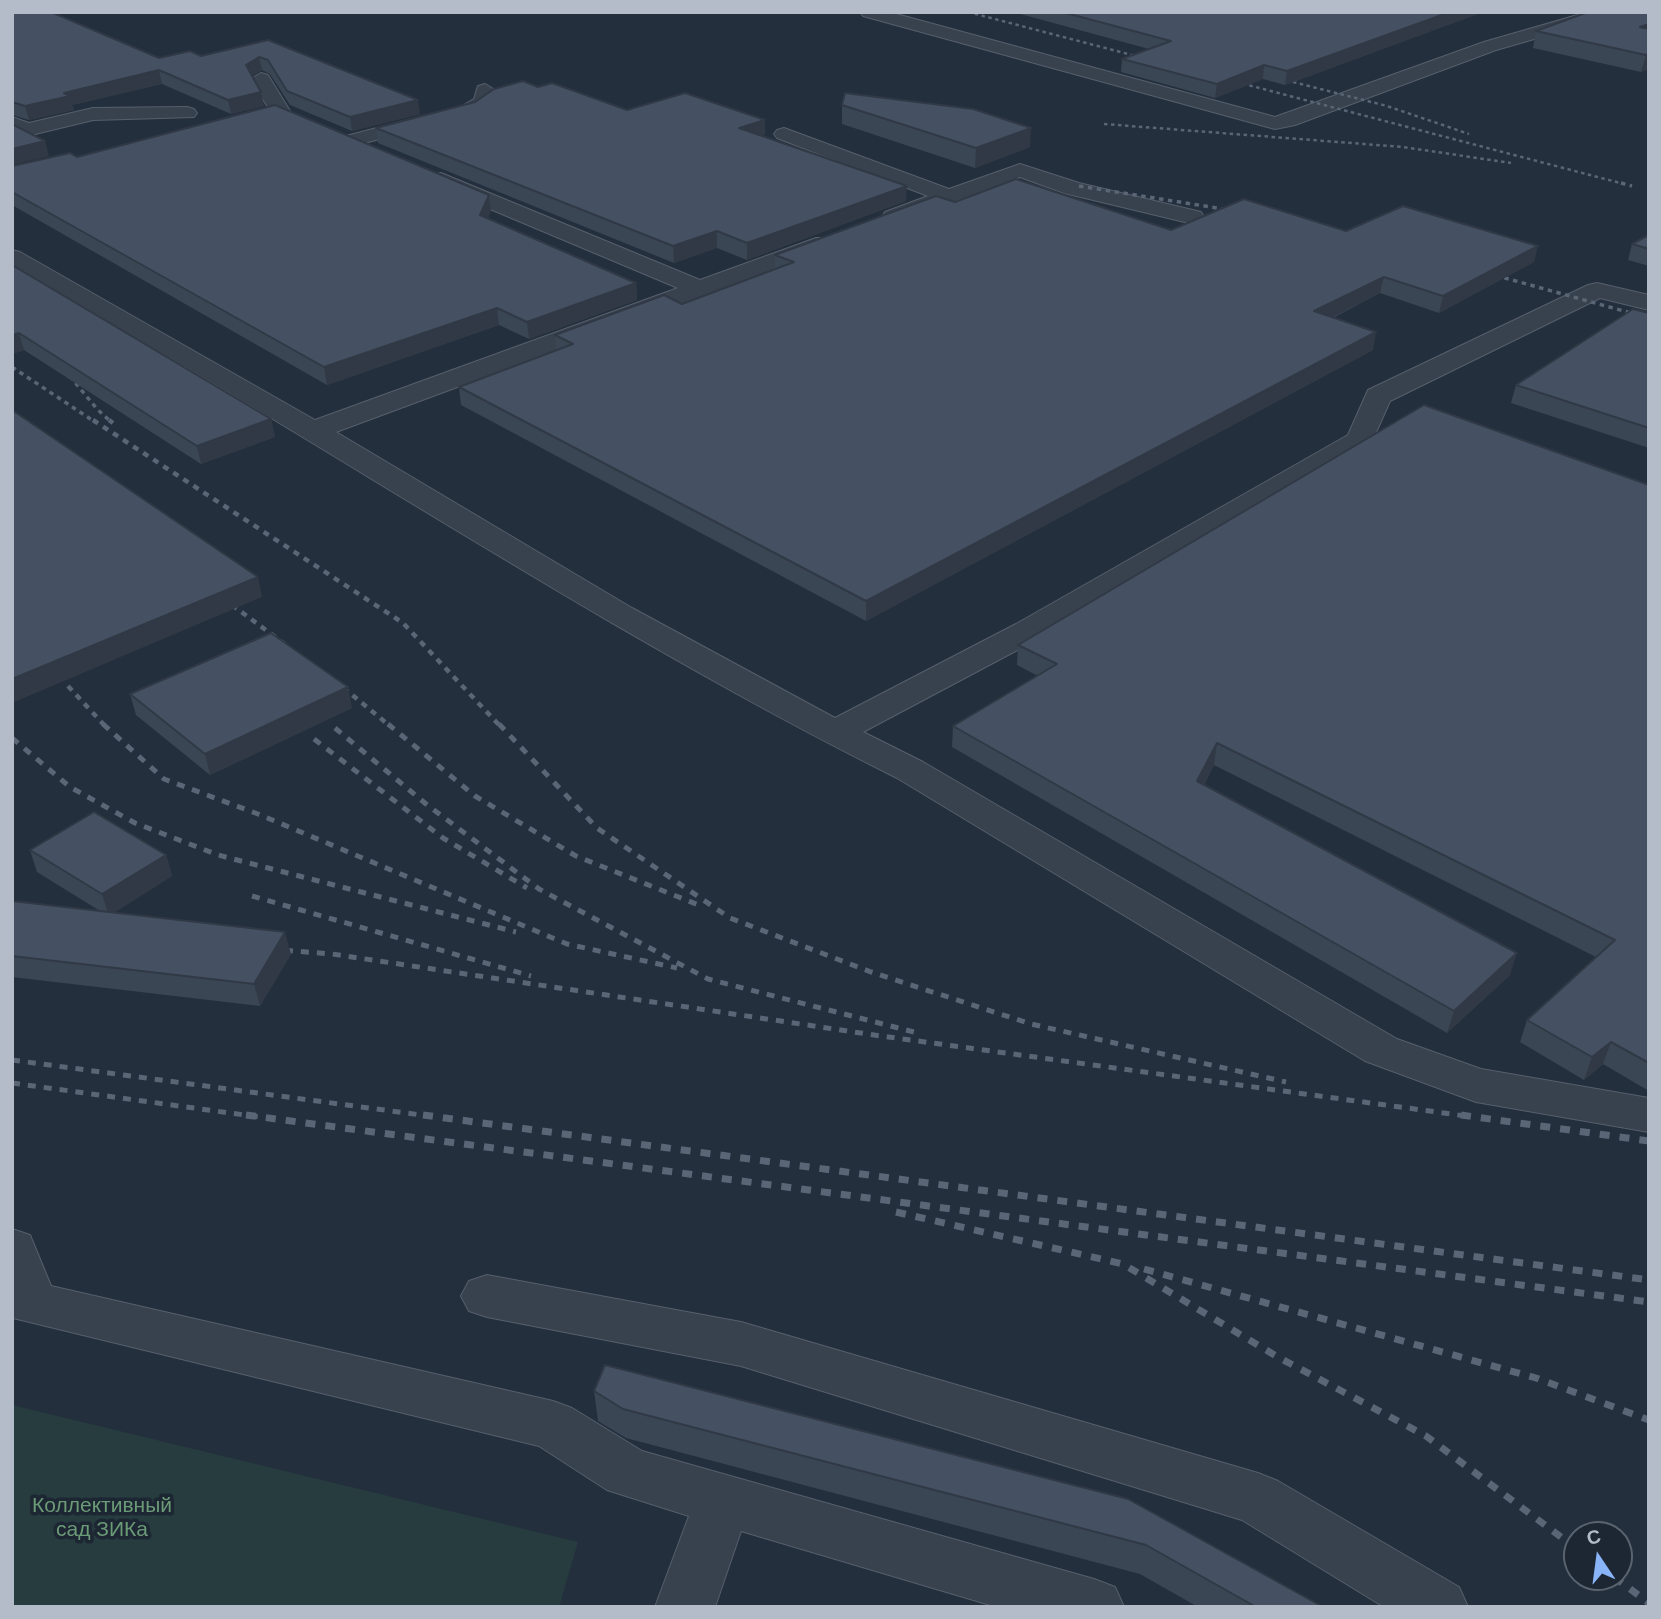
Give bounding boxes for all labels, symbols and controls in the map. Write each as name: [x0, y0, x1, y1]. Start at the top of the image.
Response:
park label: Коллективный сад ЗИКа: [32, 1493, 172, 1543]
north arrow: [1563, 1521, 1633, 1591]
text: С: [1585, 1525, 1603, 1549]

